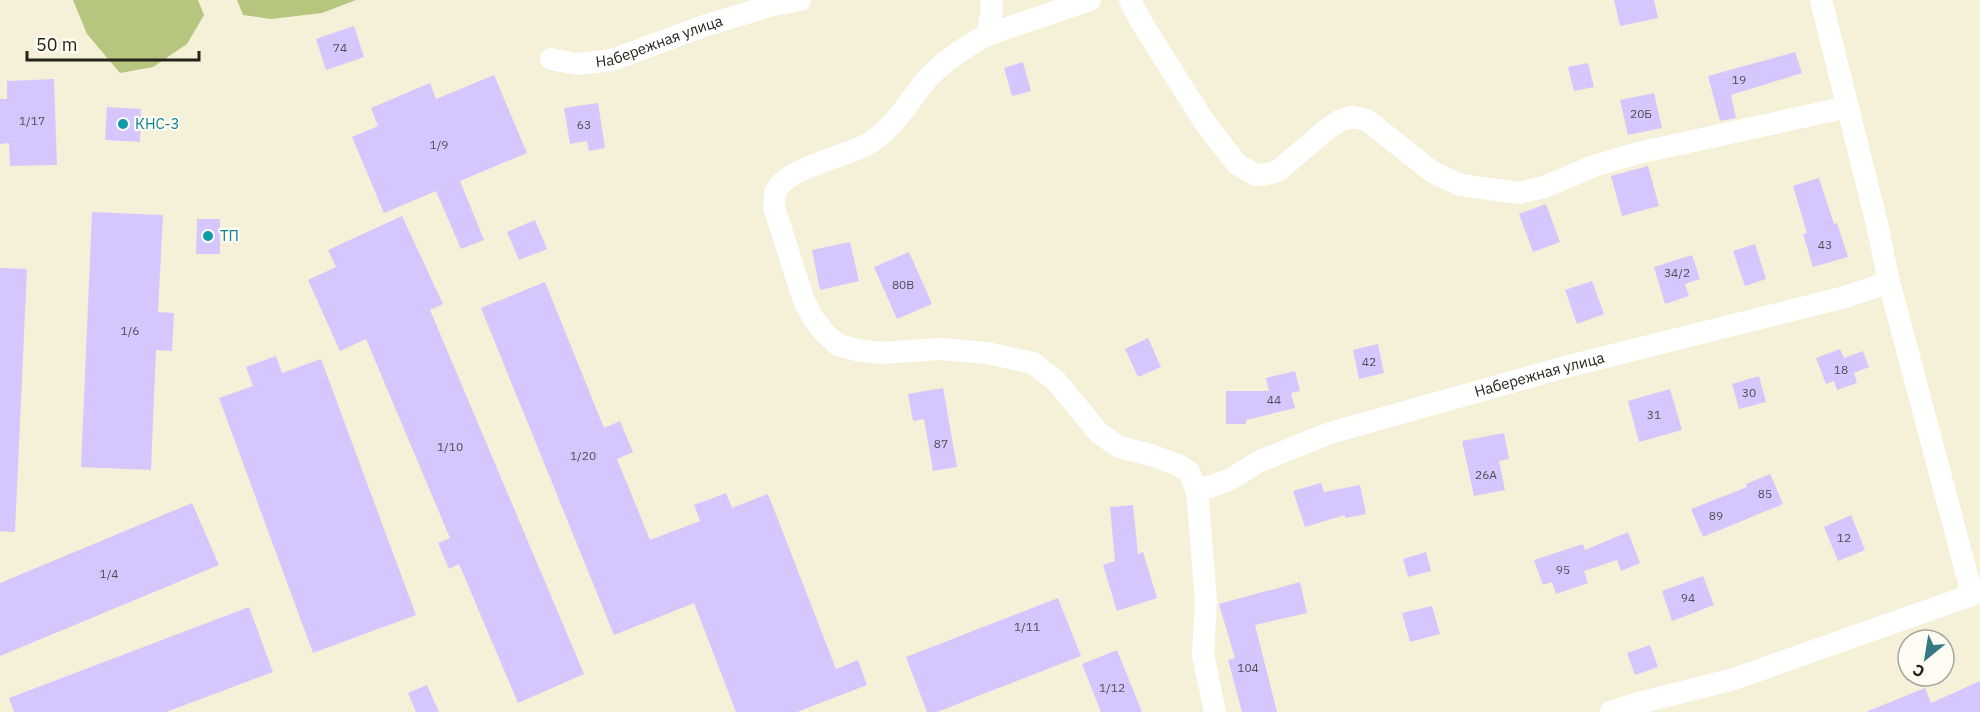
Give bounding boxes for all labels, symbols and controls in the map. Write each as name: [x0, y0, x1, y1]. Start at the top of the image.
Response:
street label: Набережная улица: [594, 11, 725, 71]
scale bar: [27, 24, 200, 62]
text: 50 m: [36, 33, 78, 56]
house number: 74: [333, 40, 347, 55]
house number: 19: [1732, 72, 1746, 87]
house number: 20Б: [1630, 106, 1652, 121]
house number: 1/17: [19, 113, 45, 128]
place label: КНС-3: [135, 114, 180, 133]
marker: КНС-3: [116, 117, 130, 131]
house number: 63: [577, 117, 591, 132]
house number: 1/9: [430, 137, 449, 152]
place label: ТП: [220, 226, 239, 245]
marker: ТП: [201, 229, 215, 243]
house number: 43: [1818, 237, 1832, 252]
house number: 34/2: [1664, 265, 1690, 280]
house number: 80В: [892, 277, 914, 292]
house number: 1/6: [121, 323, 140, 338]
street label: Набережная улица: [1472, 348, 1606, 401]
house number: 42: [1362, 354, 1376, 369]
house number: 18: [1834, 362, 1848, 377]
house number: 30: [1742, 385, 1756, 400]
house number: 44: [1267, 392, 1281, 407]
house number: 31: [1647, 407, 1661, 422]
house number: 87: [934, 436, 948, 451]
house number: 1/10: [437, 439, 463, 454]
house number: 1/20: [570, 448, 596, 463]
house number: 26А: [1475, 467, 1497, 482]
house number: 85: [1758, 486, 1772, 501]
house number: 89: [1709, 508, 1723, 523]
house number: 12: [1837, 530, 1851, 545]
house number: 95: [1556, 562, 1570, 577]
house number: 1/4: [100, 566, 119, 581]
house number: 94: [1681, 590, 1695, 605]
house number: 1/11: [1014, 619, 1040, 634]
north arrow: [1896, 628, 1956, 688]
house number: 104: [1237, 660, 1259, 675]
text: С: [1909, 660, 1928, 682]
house number: 1/12: [1099, 680, 1125, 695]

